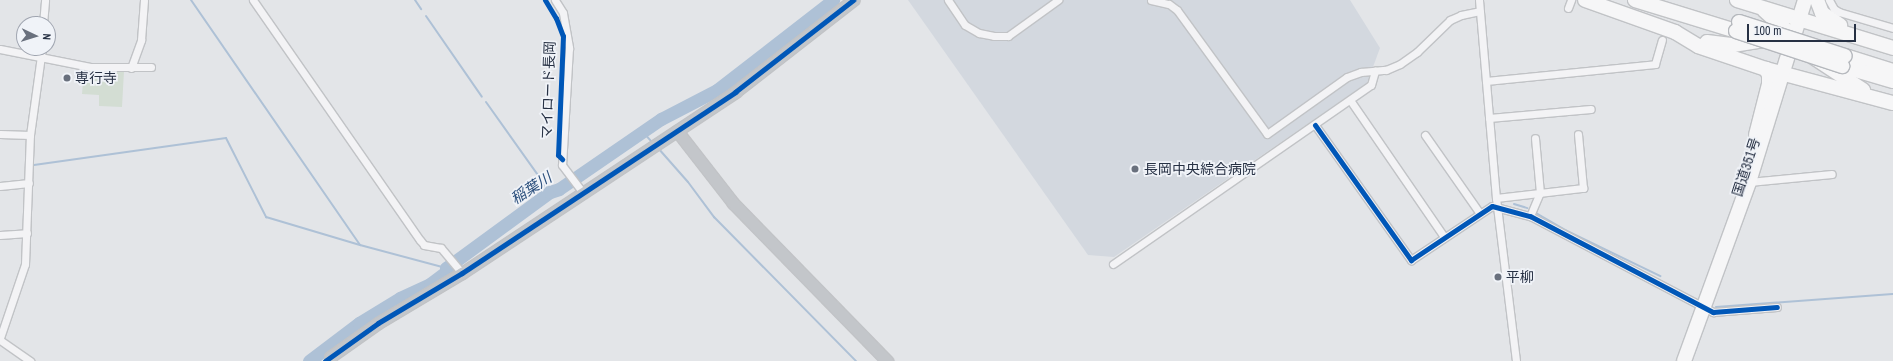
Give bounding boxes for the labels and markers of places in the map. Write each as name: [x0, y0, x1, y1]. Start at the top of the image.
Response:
place label: 専行寺: [75, 70, 117, 86]
marker: 専行寺: [62, 73, 72, 83]
place label: 長岡中央綜合病院: [1144, 161, 1256, 177]
marker: 長岡中央綜合病院: [1129, 163, 1141, 175]
place label: 平柳: [1506, 269, 1534, 285]
marker: 平柳: [1493, 272, 1503, 282]

